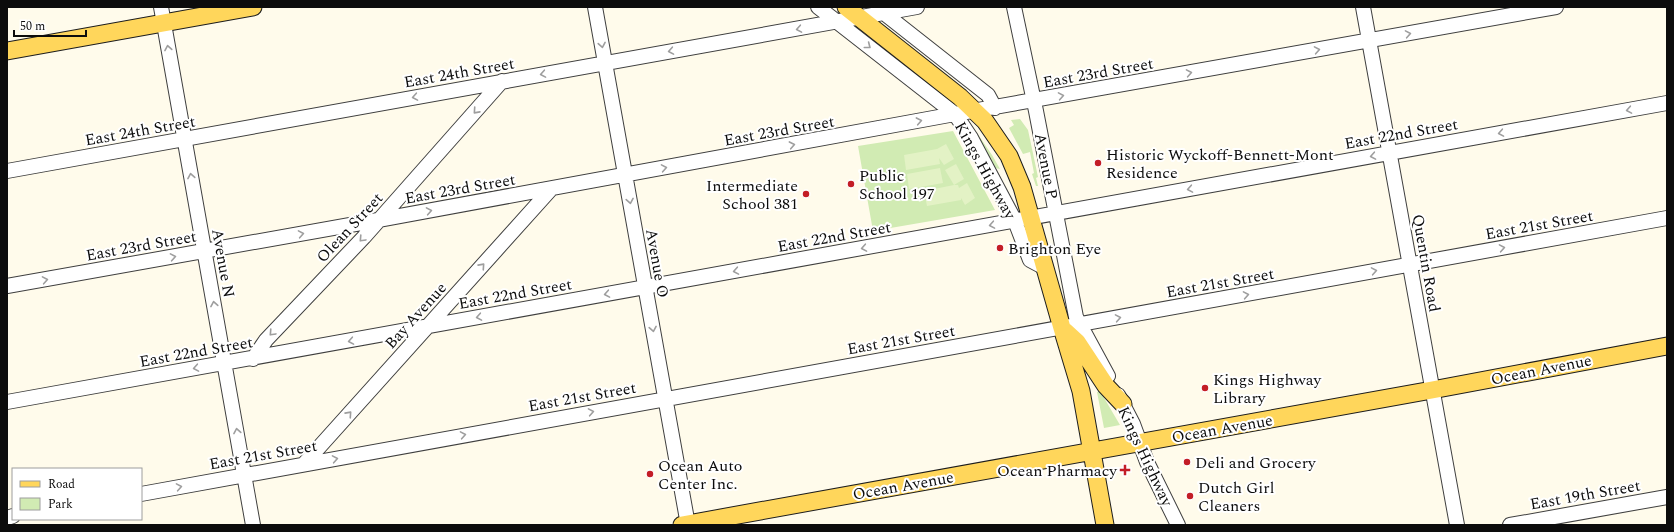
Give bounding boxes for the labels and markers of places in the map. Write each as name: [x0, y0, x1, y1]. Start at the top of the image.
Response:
place label: Historic Wyckoff-Bennett-Mont Residence: [1106, 143, 1334, 185]
marker: Historic Wyckoff-Bennett-Mont Residence: [1093, 158, 1103, 168]
place label: Public School 197: [859, 164, 935, 206]
place label: Intermediate School 381: [706, 174, 798, 216]
marker: Public School 197: [846, 179, 856, 189]
marker: Intermediate School 381: [801, 189, 811, 199]
place label: Brighton Eye: [1008, 237, 1101, 261]
marker: Brighton Eye: [995, 243, 1005, 253]
place label: Kings Highway Library: [1213, 368, 1323, 410]
marker: Kings Highway Library: [1200, 383, 1210, 393]
place label: Deli and Grocery: [1195, 451, 1317, 475]
place label: Ocean Auto Center Inc.: [658, 454, 743, 496]
marker: Deli and Grocery: [1182, 457, 1192, 467]
place label: Ocean Pharmacy: [997, 459, 1118, 483]
marker: Ocean Pharmacy: [1120, 465, 1130, 475]
marker: Ocean Auto Center Inc.: [645, 469, 655, 479]
place label: Dutch Girl Cleaners: [1198, 476, 1274, 518]
marker: Dutch Girl Cleaners: [1185, 491, 1195, 501]

